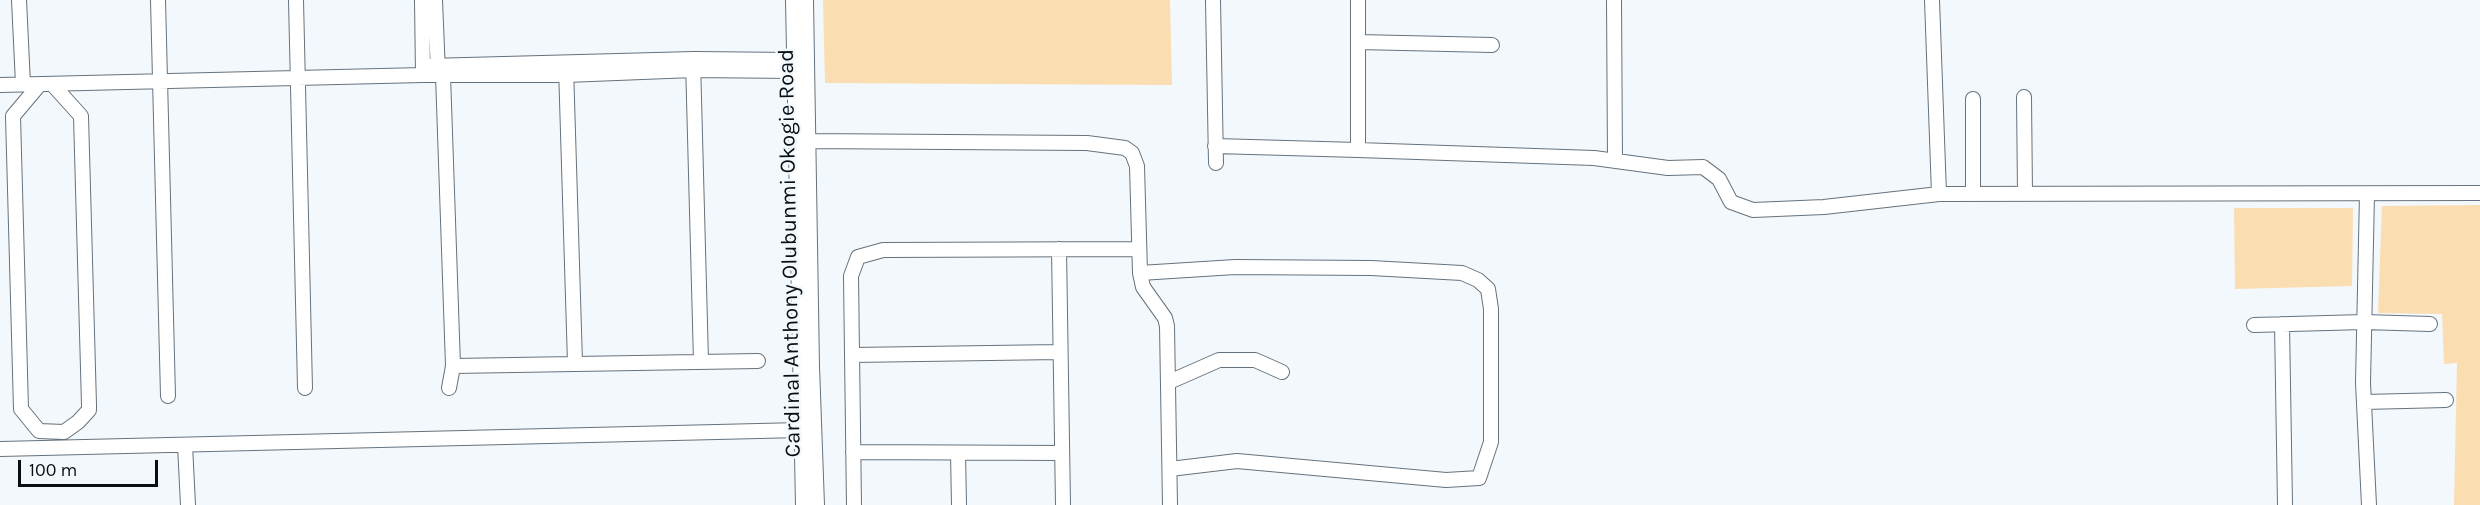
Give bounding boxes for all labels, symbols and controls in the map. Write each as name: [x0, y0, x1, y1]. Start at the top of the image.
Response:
street label: Cardinal Anthony Olubunmi Okogie Road: [773, 49, 807, 457]
scale bar: [21, 448, 160, 486]
text: 100 m: [29, 459, 77, 481]

